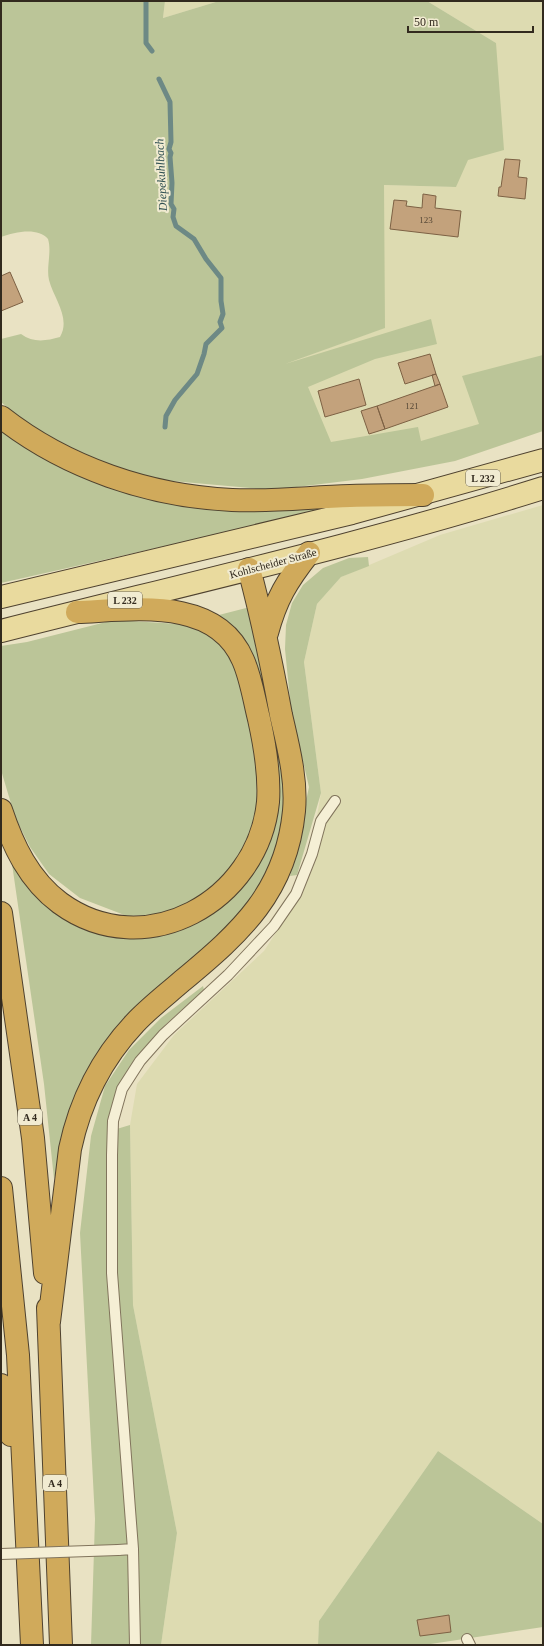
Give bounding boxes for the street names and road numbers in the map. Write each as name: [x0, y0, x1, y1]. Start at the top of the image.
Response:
road number: L 232: [466, 470, 500, 486]
street label: Kohlscheider Straße: [228, 546, 318, 580]
road number: L 232: [108, 592, 142, 608]
road number: A 4: [18, 1109, 42, 1125]
road number: A 4: [43, 1475, 67, 1491]

